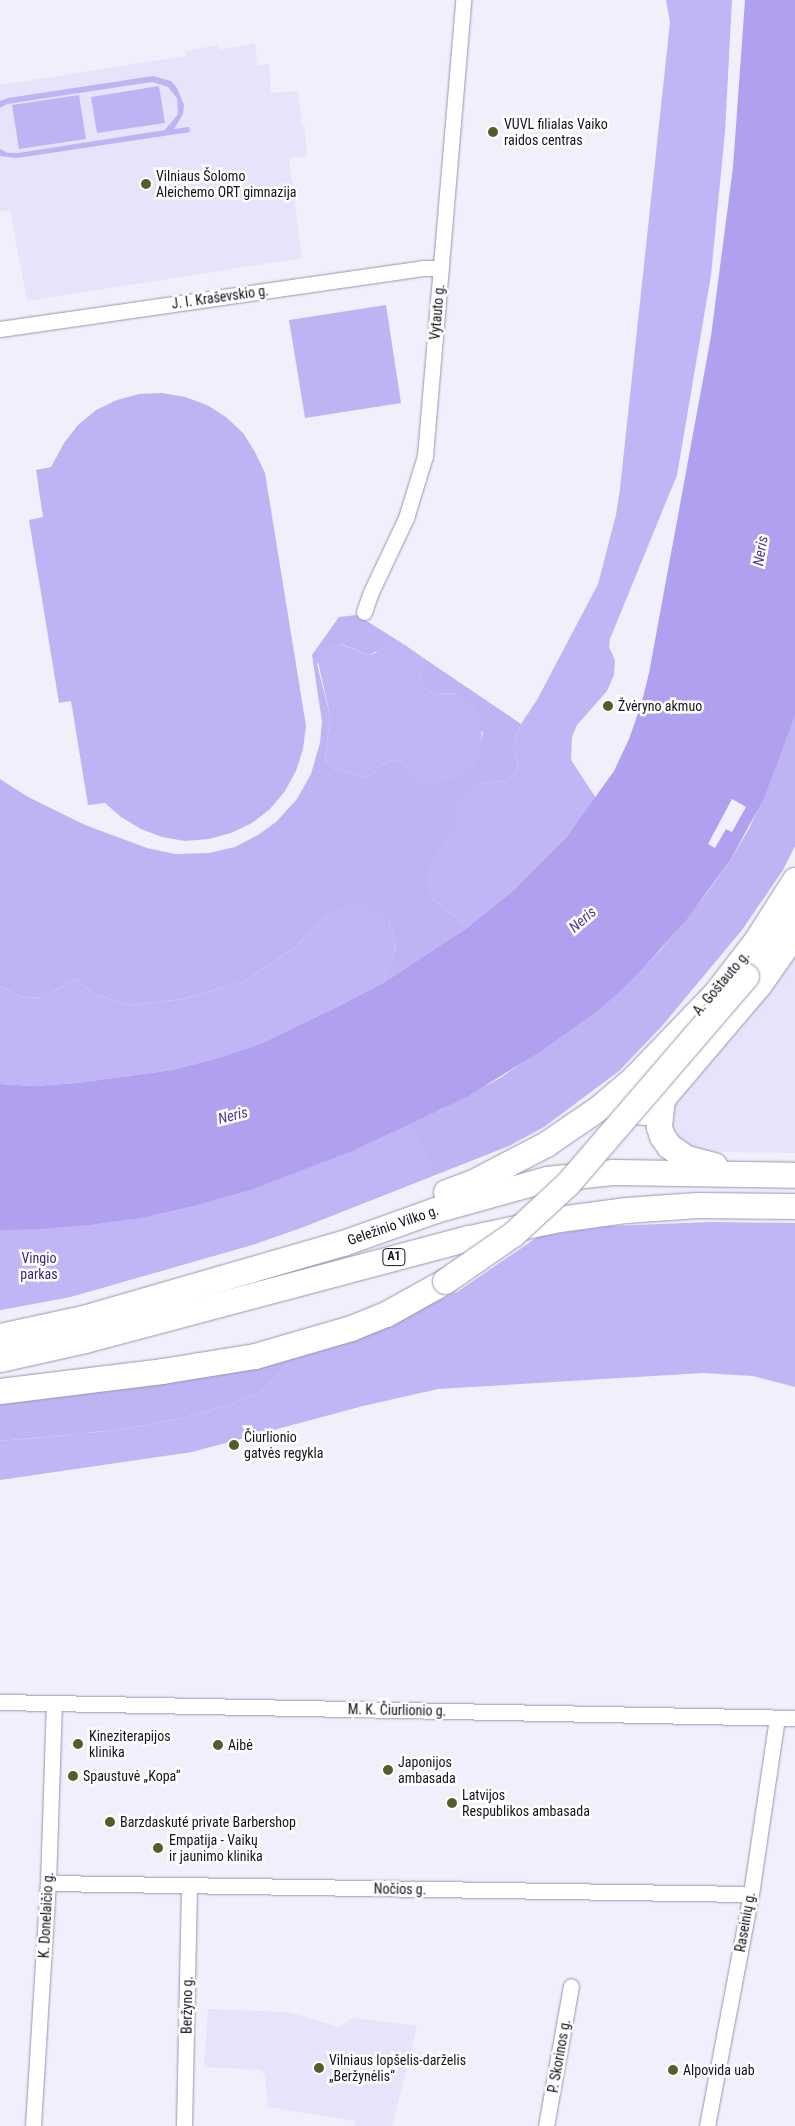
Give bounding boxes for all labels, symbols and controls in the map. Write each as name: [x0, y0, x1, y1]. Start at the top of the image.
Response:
place label: VUVL filialas Vaiko raidos centras: [504, 116, 608, 148]
marker: VUVL filialas Vaiko raidos centras: [486, 125, 500, 139]
place label: Vilniaus Šolomo Aleichemo ORT gimnazija: [156, 168, 297, 200]
marker: Vilniaus Šolomo Aleichemo ORT gimnazija: [140, 178, 152, 190]
street label: J. I. Kraševskio g.: [170, 282, 270, 312]
street label: Vytauto g.: [426, 283, 448, 341]
water label: Neris: [750, 535, 772, 567]
place label: Žvėryno akmuo: [618, 698, 702, 714]
marker: Žvėryno akmuo: [602, 700, 614, 712]
water label: Neris: [566, 903, 600, 937]
street label: A. Goštauto g.: [689, 947, 753, 1019]
water label: Neris: [216, 1104, 250, 1128]
street label: Geležinio Vilko g.: [345, 1201, 441, 1249]
road number: A1: [382, 1248, 406, 1266]
park label: Vingio parkas: [20, 1250, 58, 1282]
place label: Čiurlionio gatvės regykla: [244, 1429, 323, 1461]
marker: Čiurlionio gatvės regykla: [228, 1439, 240, 1451]
street label: M. K. Čiurlionio g.: [348, 1701, 446, 1719]
place label: Kineziterapijos klinika: [89, 1728, 171, 1760]
marker: Kineziterapijos klinika: [71, 1737, 85, 1751]
place label: Aibė: [228, 1737, 253, 1753]
marker: Aibė: [212, 1739, 224, 1751]
place label: Japonijos ambasada: [398, 1754, 456, 1786]
marker: Japonijos ambasada: [382, 1764, 394, 1776]
place label: Spaustuvė „Kopa“: [83, 1768, 180, 1784]
marker: Spaustuvė „Kopa“: [67, 1770, 79, 1782]
place label: Latvijos Respublikos ambasada: [462, 1787, 590, 1820]
marker: Latvijos Respublikos ambasada: [446, 1797, 458, 1809]
place label: Barzdaskuté private Barbershop: [120, 1814, 296, 1830]
marker: Barzdaskuté private Barbershop: [104, 1816, 116, 1828]
place label: Empatija - Vaikų ir jaunimo klinika: [169, 1832, 263, 1864]
marker: Empatija - Vaikų ir jaunimo klinika: [151, 1841, 165, 1855]
street label: K. Donelaičio g.: [35, 1871, 57, 1959]
street label: Nočios g.: [374, 1880, 426, 1898]
street label: Raseinių g.: [731, 1891, 759, 1953]
street label: Beržyno g.: [178, 1976, 196, 2034]
street label: P. Skorinos g.: [544, 2018, 574, 2094]
place label: Vilniaus lopšelis-darželis „Beržynėlis“: [329, 2052, 466, 2084]
marker: Vilniaus lopšelis-darželis „Beržynėlis“: [313, 2062, 325, 2074]
place label: Alpovida uab: [683, 2062, 755, 2078]
marker: Alpovida uab: [667, 2064, 679, 2076]

